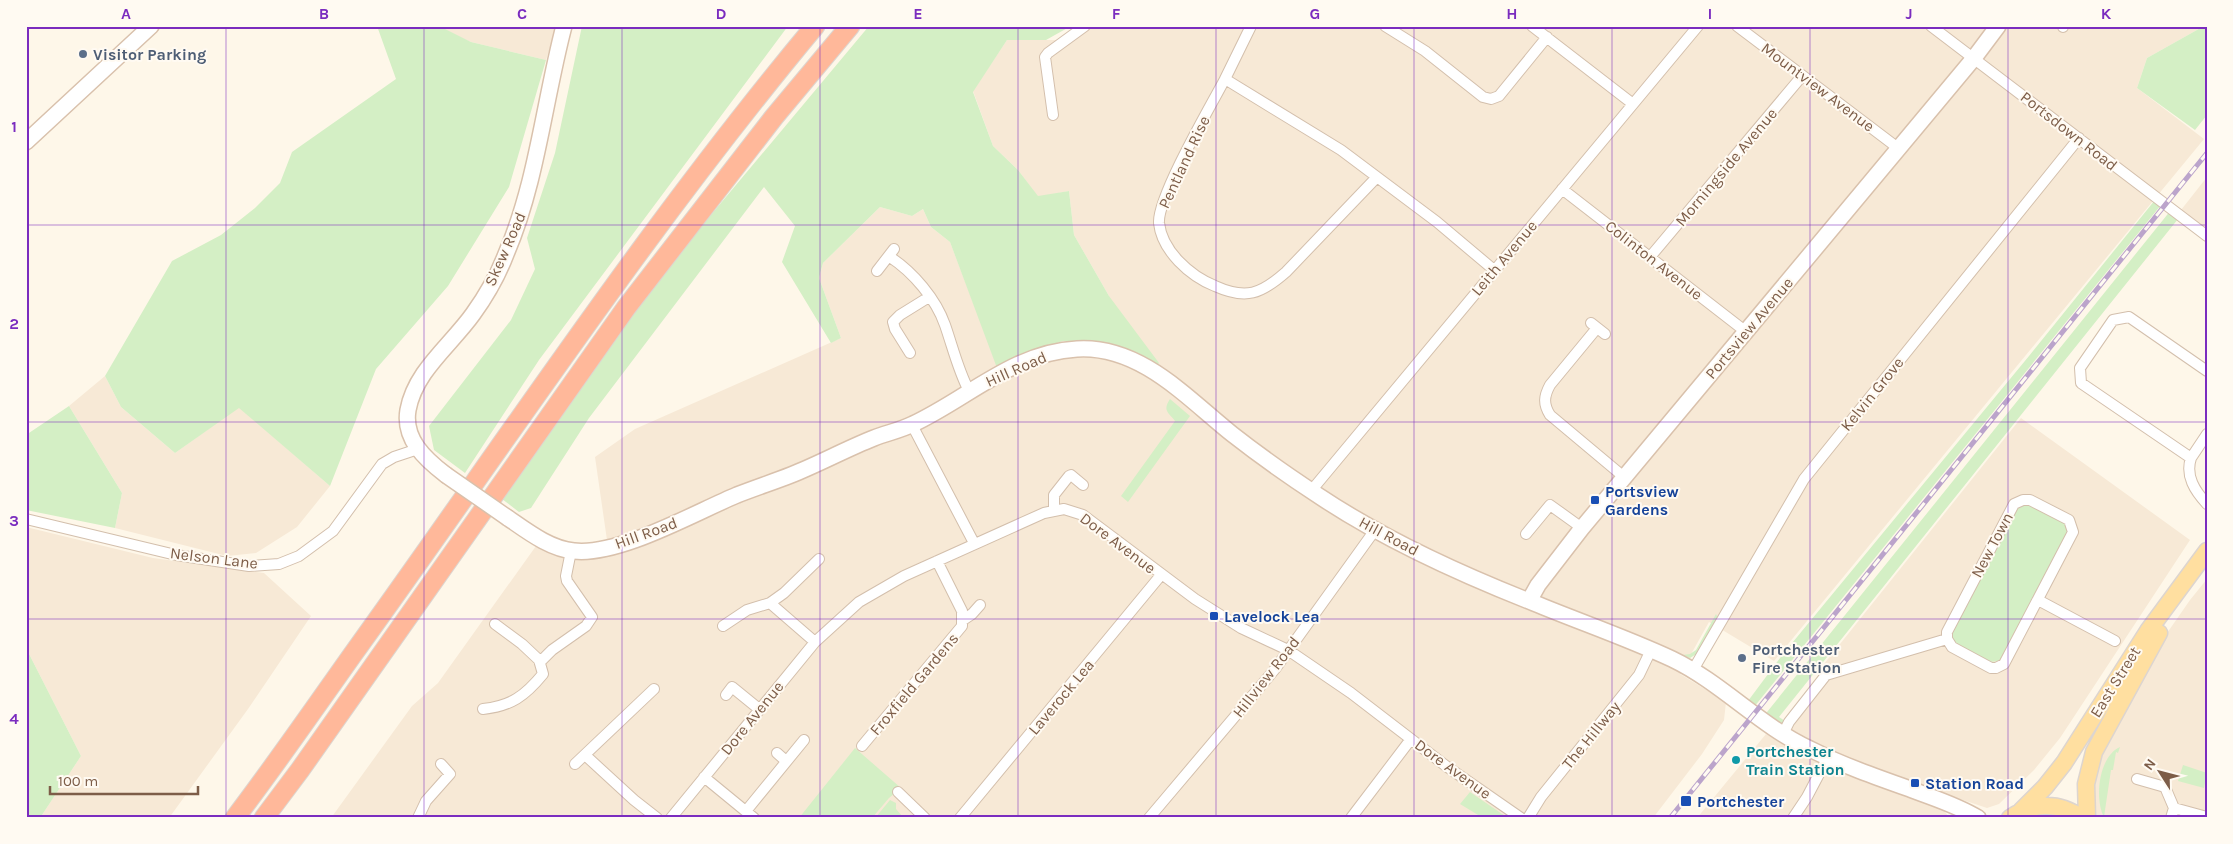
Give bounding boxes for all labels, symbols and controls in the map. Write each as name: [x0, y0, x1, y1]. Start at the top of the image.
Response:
text: A: [121, 4, 131, 23]
text: B: [319, 4, 329, 23]
text: C: [517, 4, 527, 23]
text: D: [716, 4, 727, 23]
text: E: [913, 4, 923, 23]
text: F: [1112, 4, 1121, 23]
text: G: [1310, 4, 1320, 23]
text: H: [1506, 4, 1518, 23]
text: I: [1708, 4, 1712, 23]
text: J: [1905, 4, 1913, 23]
text: K: [2101, 4, 2112, 23]
street label: Mountview Avenue: [1758, 38, 1878, 136]
place label: Visitor Parking: [93, 45, 206, 64]
marker: Visitor Parking: [77, 48, 89, 60]
street label: Portsdown Road: [2017, 87, 2121, 175]
street label: Morningside Avenue: [1671, 104, 1781, 230]
street label: Pentland Rise: [1154, 113, 1214, 211]
text: 1: [11, 117, 17, 136]
street label: Skew Road: [480, 209, 530, 289]
street label: Leith Avenue: [1467, 216, 1541, 300]
street label: Colinton Avenue: [1602, 216, 1706, 304]
street label: Portsview Avenue: [1701, 273, 1797, 383]
text: 2: [9, 314, 19, 333]
street label: Hill Road: [982, 347, 1050, 391]
street label: Kelvin Grove: [1836, 353, 1908, 435]
place label: Portsview Gardens: [1605, 482, 1679, 519]
marker: Portsview Gardens: [1589, 494, 1601, 506]
street label: Dore Avenue: [1076, 508, 1160, 578]
street label: New Town: [1967, 509, 2017, 581]
text: 3: [9, 511, 19, 530]
street label: Hill Road: [1356, 512, 1422, 560]
street label: Hill Road: [612, 513, 680, 553]
street label: Nelson Lane: [169, 543, 259, 573]
place label: Lavelock Lea: [1224, 607, 1320, 626]
marker: Lavelock Lea: [1208, 610, 1220, 622]
street label: Froxfield Gardens: [866, 629, 962, 739]
street label: Hillview Road: [1228, 633, 1304, 721]
place label: Portchester Fire Station: [1752, 640, 1841, 677]
street label: East Street: [2086, 643, 2144, 721]
marker: Portchester Fire Station: [1736, 652, 1748, 664]
street label: Laverock Lea: [1024, 655, 1098, 739]
street label: Dore Avenue: [716, 677, 788, 759]
street label: The Hillway: [1558, 697, 1625, 773]
text: 4: [9, 709, 19, 728]
street label: Dore Avenue: [1411, 735, 1495, 803]
place label: Portchester Train Station: [1746, 742, 1845, 779]
north arrow: [2136, 746, 2186, 796]
marker: Portchester Train Station: [1730, 754, 1742, 766]
text: N: [2140, 756, 2160, 774]
scale bar: [50, 764, 198, 796]
text: 100 m: [58, 772, 98, 790]
place label: Station Road: [1925, 774, 2024, 793]
marker: Station Road: [1909, 777, 1921, 789]
place label: Portchester: [1697, 792, 1785, 811]
marker: Portchester: [1679, 794, 1693, 808]

